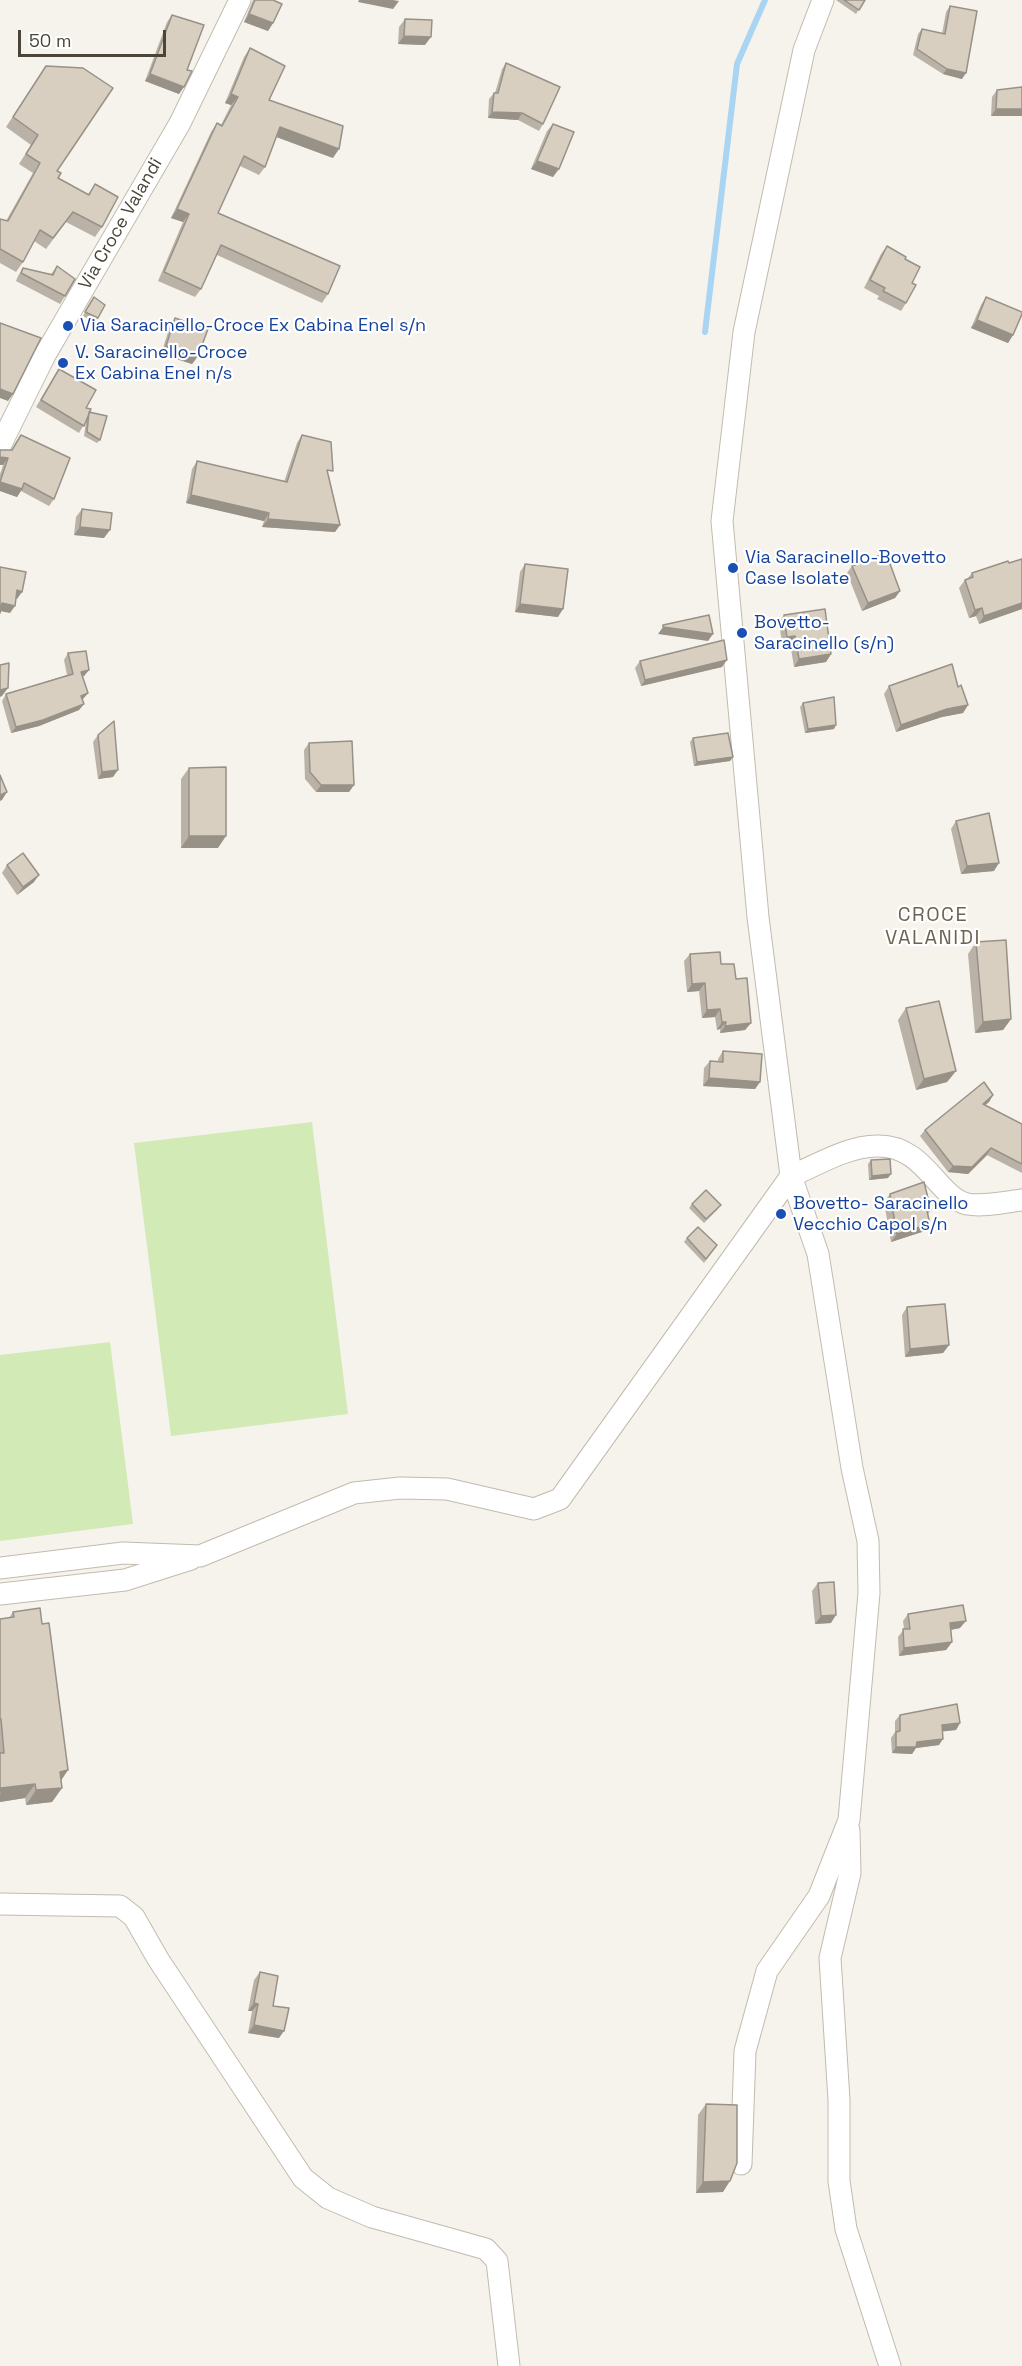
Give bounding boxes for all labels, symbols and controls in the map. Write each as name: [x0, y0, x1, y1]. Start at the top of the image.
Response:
scale bar: [21, 18, 170, 56]
text: 50 m: [29, 29, 71, 52]
street label: Via Croce Valandi: [75, 154, 167, 294]
place label: Via Saracinello-Croce Ex Cabina Enel s/n: [80, 315, 426, 337]
marker: Via Saracinello-Croce Ex Cabina Enel s/n: [61, 319, 75, 333]
place label: V. Saracinello-Croce Ex Cabina Enel n/s: [75, 342, 247, 385]
marker: V. Saracinello-Croce Ex Cabina Enel n/s: [56, 356, 70, 370]
place label: Via Saracinello-Bovetto Case Isolate: [745, 547, 946, 590]
marker: Via Saracinello-Bovetto Case Isolate: [726, 561, 740, 575]
place label: Bovetto- Saracinello (s/n): [754, 612, 894, 654]
marker: Bovetto- Saracinello (s/n): [735, 626, 749, 640]
district label: CROCE VALANIDI: [885, 904, 981, 951]
place label: Bovetto- Saracinello Vecchio Capol s/n: [793, 1193, 968, 1236]
marker: Bovetto- Saracinello Vecchio Capol s/n: [774, 1207, 788, 1221]

